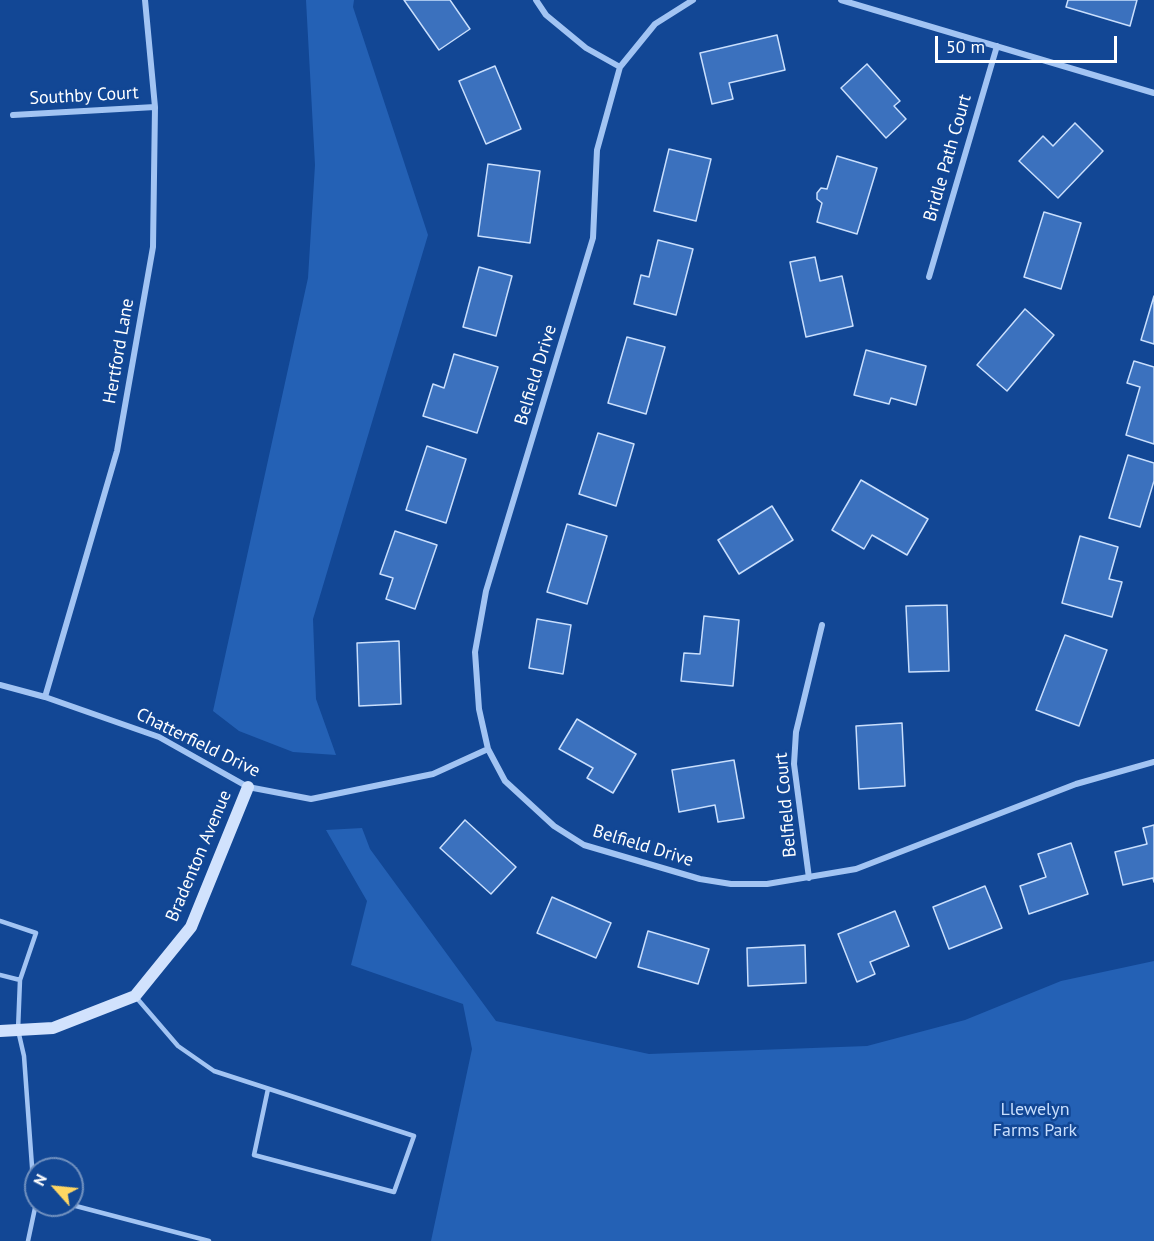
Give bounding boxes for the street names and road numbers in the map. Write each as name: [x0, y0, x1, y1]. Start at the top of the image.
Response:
street label: Southby Court: [29, 82, 139, 110]
street label: Bridle Path Court: [920, 92, 976, 224]
street label: Hertford Lane: [99, 297, 139, 405]
street label: Belfield Drive: [510, 322, 562, 428]
street label: Chatterfield Drive: [132, 704, 264, 782]
street label: Belfield Court: [771, 752, 801, 858]
street label: Bradenton Avenue: [162, 787, 236, 925]
street label: Belfield Drive: [590, 820, 696, 872]

